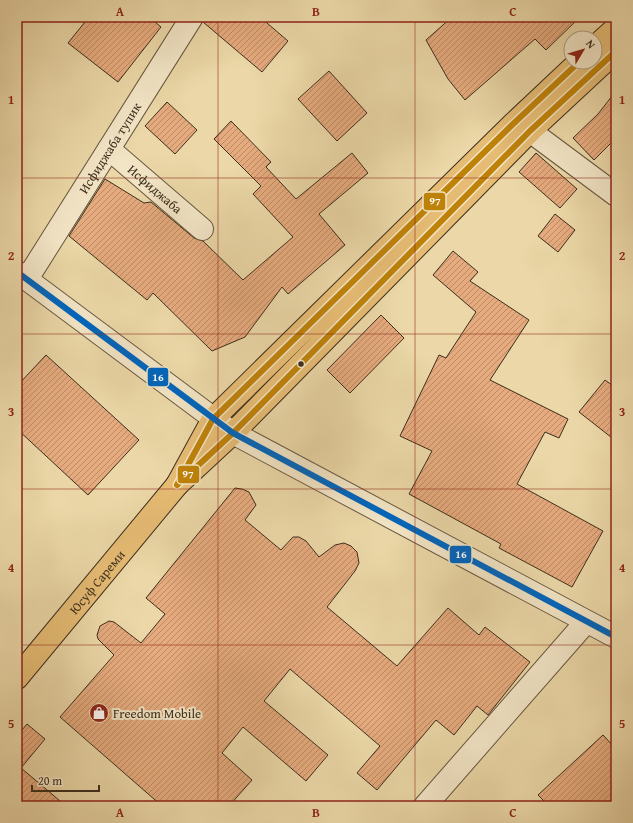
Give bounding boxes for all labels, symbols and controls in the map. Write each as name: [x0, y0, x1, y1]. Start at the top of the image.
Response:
text: A: [116, 2, 125, 21]
text: B: [312, 2, 320, 21]
text: C: [509, 2, 517, 21]
north arrow: [563, 30, 603, 70]
text: N: [582, 36, 600, 52]
text: 1: [8, 90, 14, 109]
text: 1: [619, 90, 625, 109]
street label: Исфиджаба тупик: [74, 98, 146, 197]
street label: Исфиджаба: [124, 160, 187, 218]
line badge: 97: [423, 192, 446, 211]
text: 97: [429, 193, 441, 209]
text: 2: [8, 246, 15, 265]
text: 2: [619, 246, 626, 265]
unlabelled marker: [296, 359, 306, 369]
line badge: 16: [147, 367, 169, 387]
text: 16: [152, 369, 164, 385]
text: 3: [8, 402, 14, 421]
text: 3: [619, 402, 625, 421]
line badge: 97: [177, 465, 200, 484]
text: 97: [182, 466, 194, 482]
street label: Юсуф Сареми: [64, 545, 129, 618]
line badge: 16: [449, 545, 472, 564]
text: 16: [455, 546, 467, 562]
text: 4: [8, 558, 15, 577]
text: 4: [619, 558, 626, 577]
shop icon: Freedom Mobile: [88, 702, 110, 724]
place label: Freedom Mobile: [113, 704, 201, 723]
text: 5: [8, 714, 15, 733]
text: 5: [619, 714, 626, 733]
scale bar: [32, 767, 99, 793]
text: 20 m: [38, 772, 62, 789]
text: A: [116, 803, 125, 822]
text: B: [312, 803, 320, 822]
text: C: [509, 803, 517, 822]

